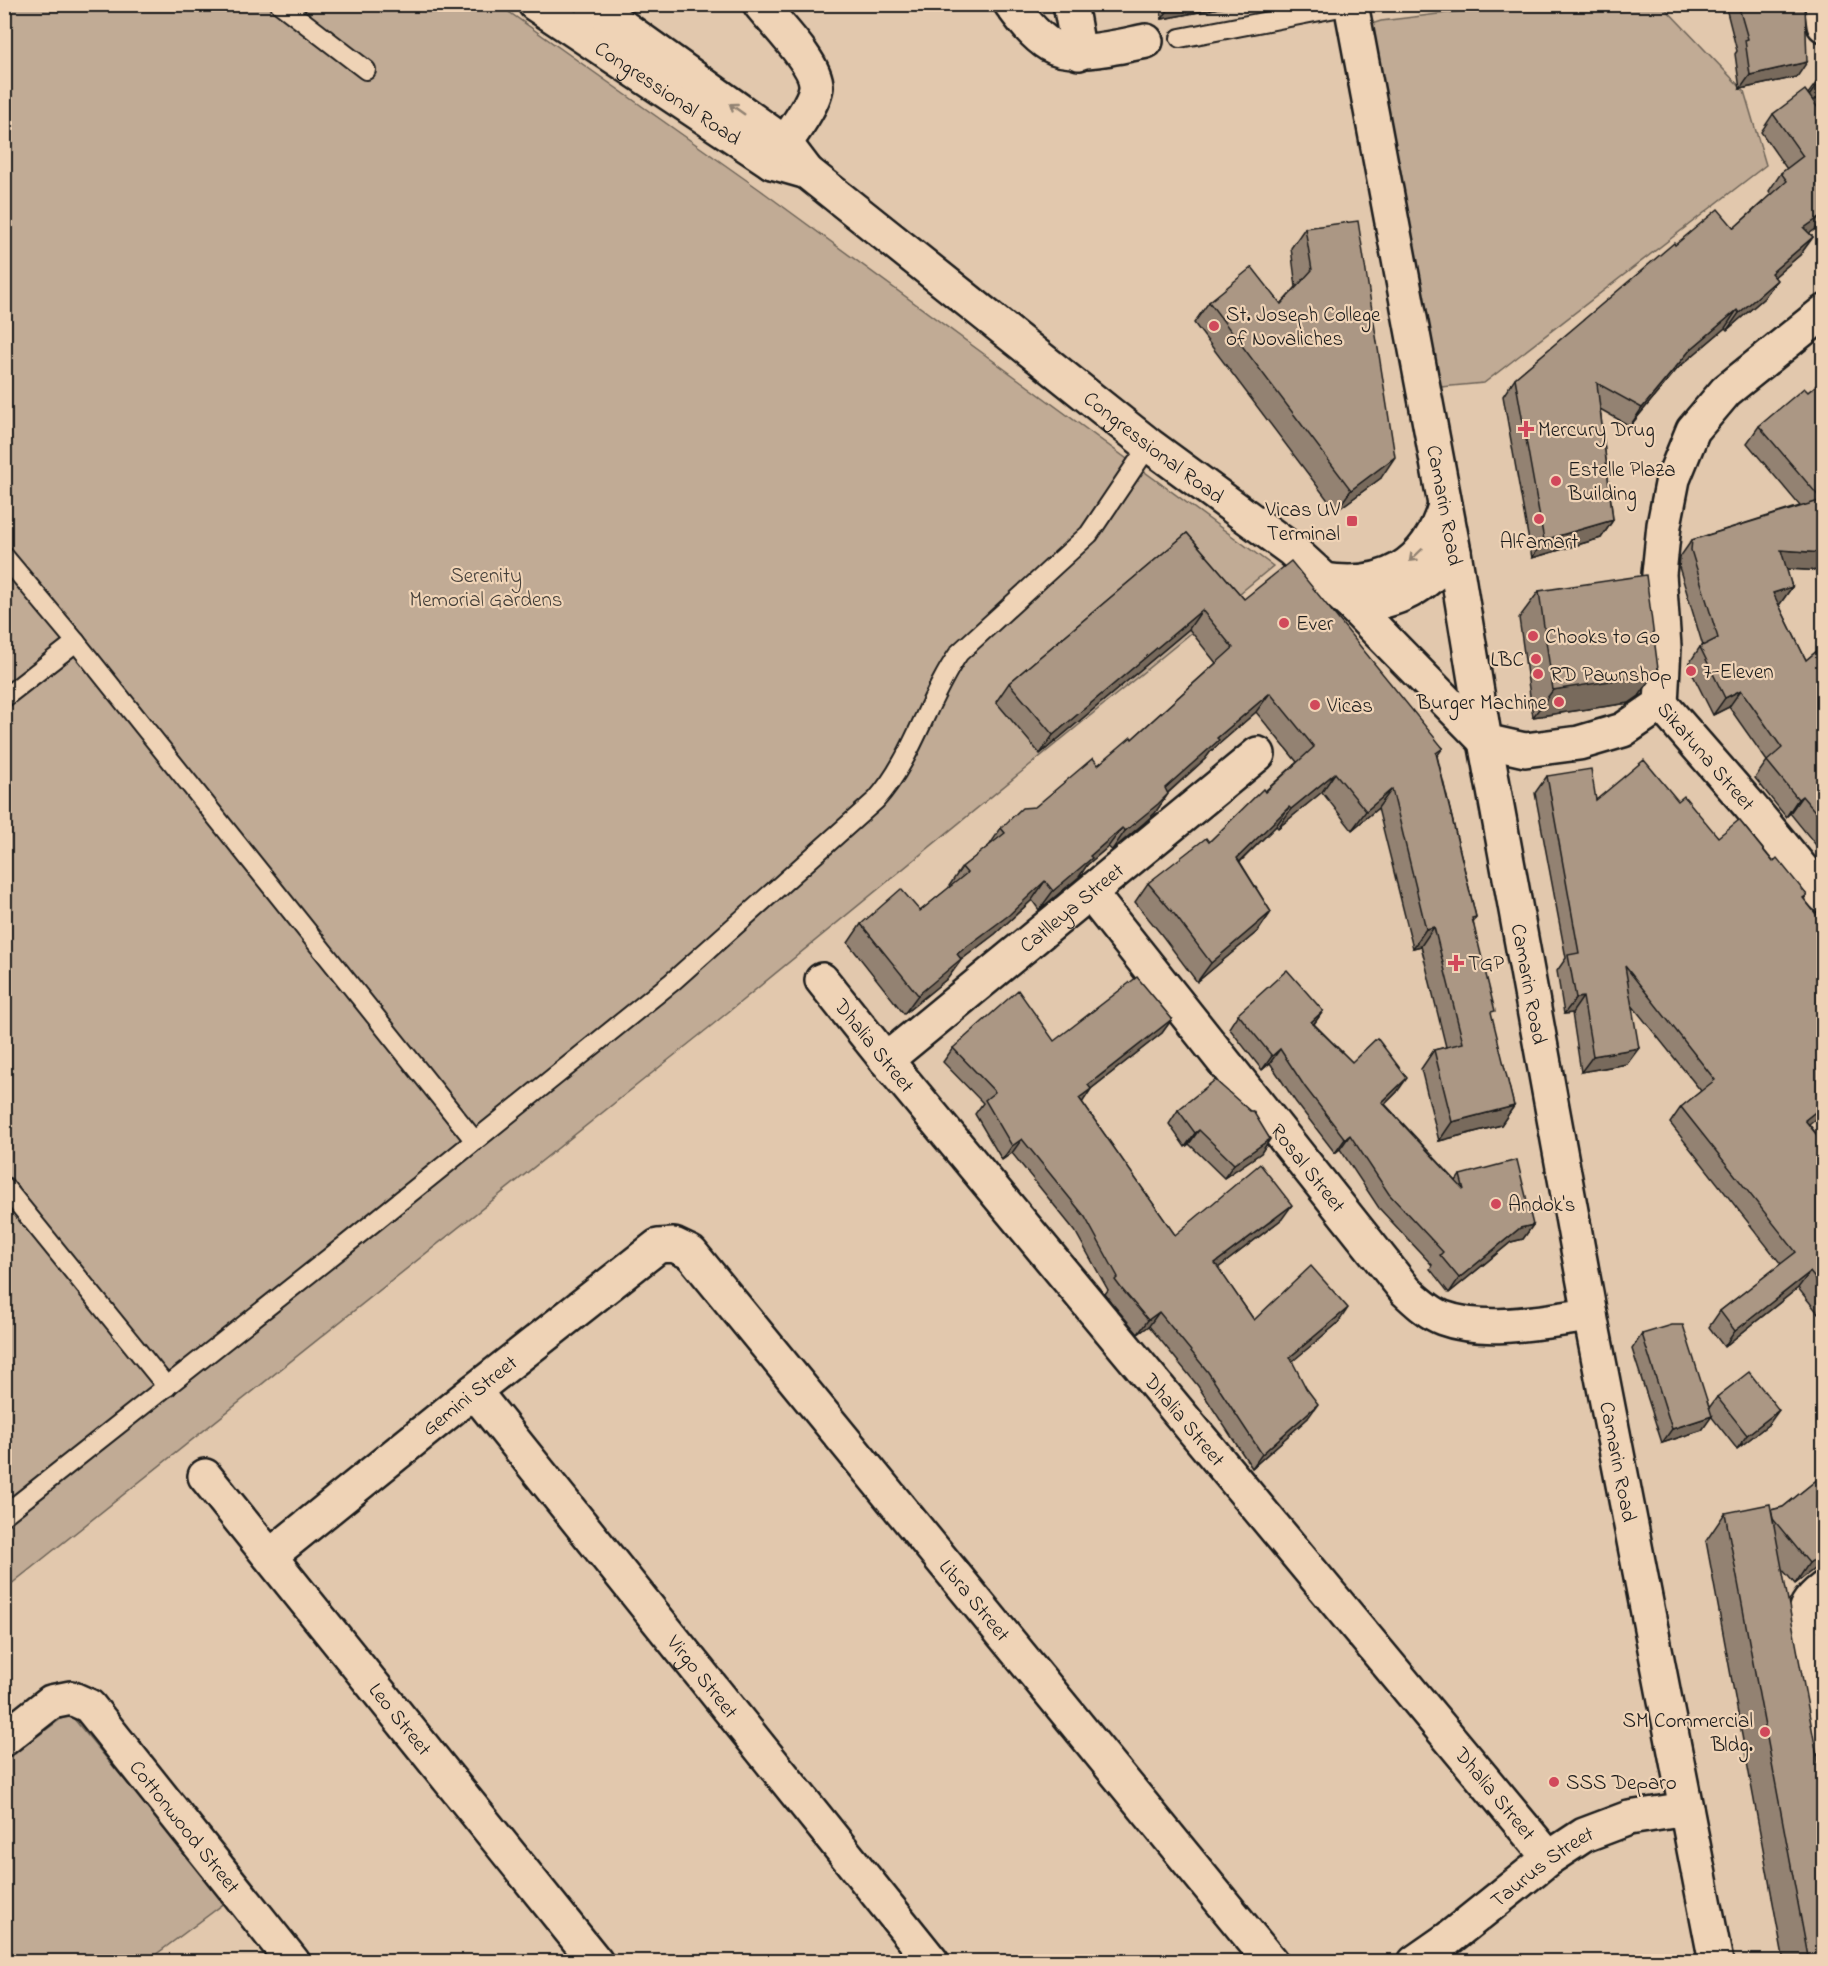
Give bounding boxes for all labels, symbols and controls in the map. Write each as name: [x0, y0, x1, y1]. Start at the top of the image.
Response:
street label: Congressional Road: [588, 35, 746, 154]
one-way arrow: [730, 103, 746, 115]
place label: St. Joseph College of Novaliches: [1226, 301, 1381, 355]
marker: St. Joseph College of Novaliches: [1207, 319, 1221, 333]
street label: Congressional Road: [1076, 385, 1230, 512]
place label: Mercury Drug: [1538, 416, 1655, 448]
marker: Mercury Drug: [1519, 422, 1533, 436]
street label: Camarin Road: [1417, 443, 1469, 568]
place label: Estelle Plaza Building: [1567, 456, 1676, 512]
marker: Estelle Plaza Building: [1549, 474, 1563, 488]
place label: Vicas UV Terminal: [1265, 496, 1340, 550]
marker: Alfamart: [1532, 512, 1546, 526]
marker: Vicas UV Terminal: [1345, 514, 1359, 528]
place label: Alfamart: [1500, 528, 1578, 558]
one-way arrow: [1409, 548, 1424, 563]
park label: Serenity Memorial Gardens: [409, 562, 563, 616]
place label: Ever: [1296, 610, 1334, 640]
marker: Ever: [1277, 616, 1291, 630]
place label: Chooks to Go: [1545, 623, 1660, 653]
marker: Chooks to Go: [1526, 629, 1540, 643]
place label: LBC: [1491, 646, 1524, 676]
marker: LBC: [1529, 652, 1543, 666]
place label: 7-Eleven: [1703, 658, 1774, 688]
place label: RD Pawnshop: [1550, 661, 1672, 691]
marker: 7-Eleven: [1684, 664, 1698, 678]
marker: RD Pawnshop: [1531, 667, 1545, 681]
place label: Burger Machine: [1416, 689, 1548, 721]
place label: Vicas: [1326, 692, 1373, 722]
marker: Burger Machine: [1552, 695, 1566, 709]
street label: Sikatuna Street: [1649, 696, 1761, 819]
marker: Vicas: [1308, 698, 1322, 712]
street label: Catlleya Street: [1014, 857, 1131, 961]
street label: Camarin Road: [1502, 921, 1553, 1047]
place label: TGP: [1468, 950, 1504, 980]
marker: TGP: [1449, 956, 1463, 970]
street label: Dhalia Street: [825, 992, 921, 1100]
street label: Rosal Street: [1262, 1118, 1351, 1220]
place label: Andok's: [1508, 1191, 1575, 1221]
marker: Andok's: [1489, 1197, 1503, 1211]
street label: Gemini Street: [416, 1349, 525, 1444]
street label: Dhalia Street: [1135, 1367, 1231, 1474]
street label: Camarin Road: [1590, 1399, 1643, 1525]
street label: Libra Street: [931, 1554, 1016, 1649]
street label: Virgo Street: [658, 1629, 744, 1726]
street label: Leo Street: [360, 1677, 438, 1763]
place label: SM Commercial Bldg.: [1623, 1707, 1753, 1763]
marker: SM Commercial Bldg.: [1758, 1725, 1772, 1739]
street label: Dhalia Street: [1445, 1741, 1542, 1848]
street label: Cottonwood Street: [121, 1755, 246, 1901]
place label: SSS Deparo: [1566, 1769, 1677, 1799]
marker: SSS Deparo: [1547, 1775, 1561, 1789]
street label: Taurus Street: [1485, 1820, 1598, 1916]

